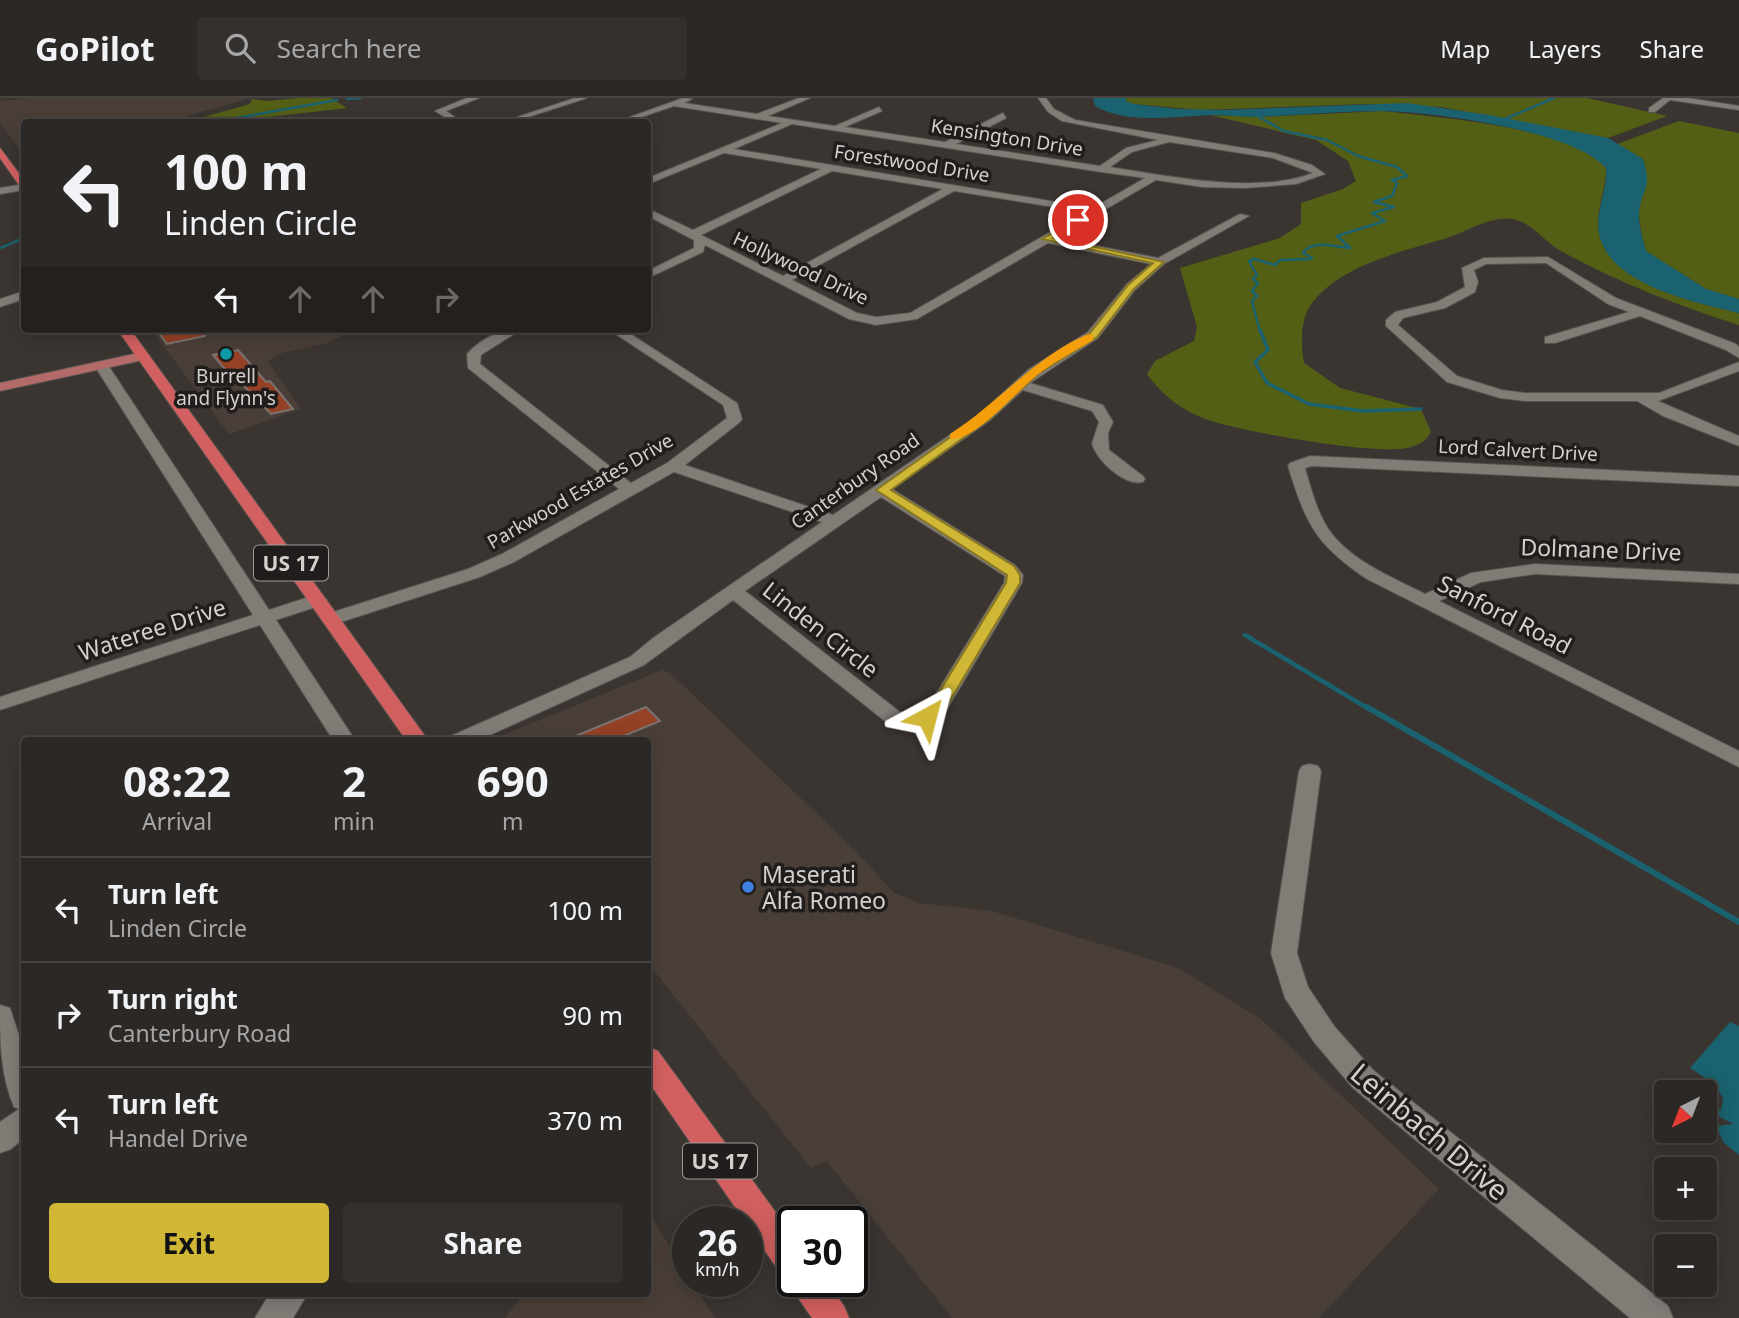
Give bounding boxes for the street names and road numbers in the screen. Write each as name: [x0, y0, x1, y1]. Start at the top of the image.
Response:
street label: Kensington Drive: [929, 112, 1085, 162]
street label: Forestwood Drive: [832, 138, 992, 188]
street label: Hollywood Drive: [729, 225, 873, 311]
street label: Parkwood Estates Drive: [482, 427, 678, 555]
street label: Canterbury Road: [786, 427, 924, 535]
street label: Lord Calvert Drive: [1437, 433, 1599, 467]
street label: Dolmane Drive: [1520, 530, 1682, 568]
road number: US 17: [254, 546, 328, 580]
street label: Sanford Road: [1433, 567, 1577, 661]
street label: Linden Circle: [756, 574, 886, 684]
street label: Wateree Drive: [74, 590, 230, 668]
street label: Leinbach Drive: [1343, 1054, 1517, 1208]
road number: US 17: [683, 1144, 757, 1178]

